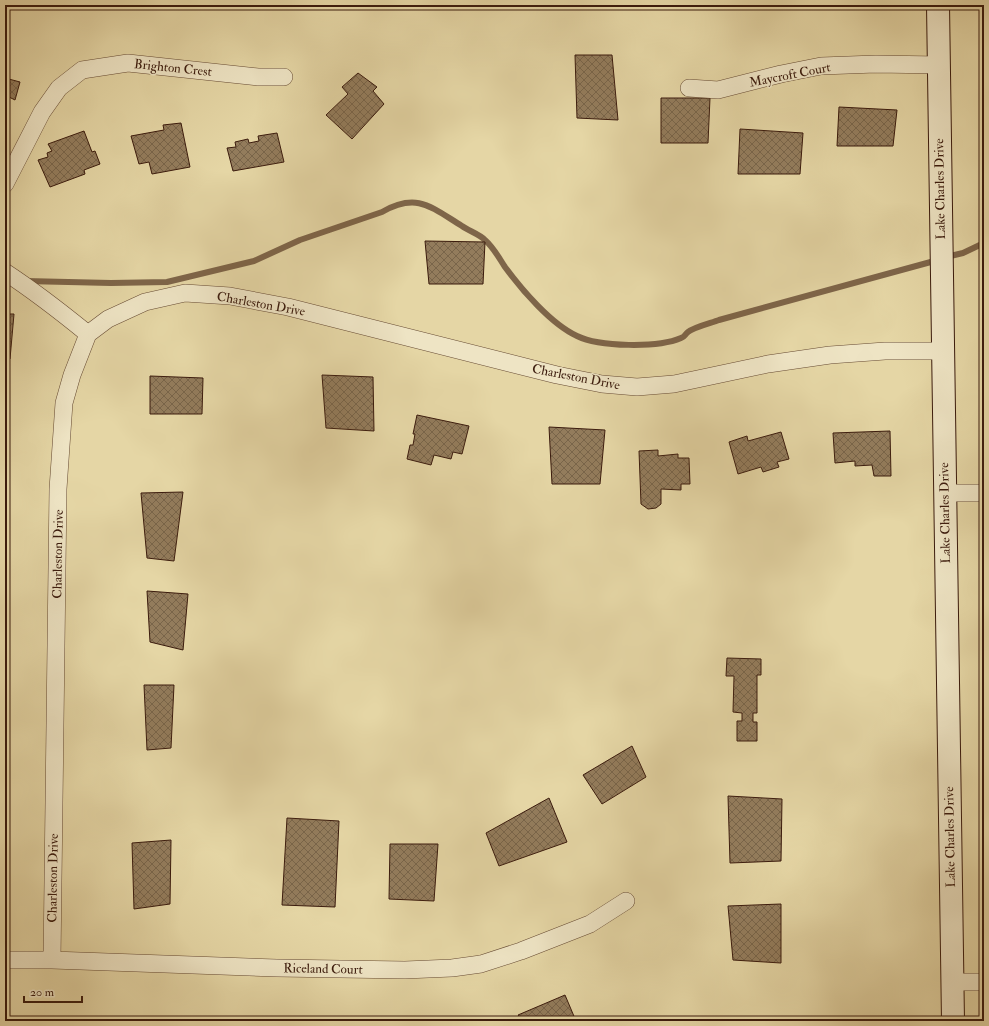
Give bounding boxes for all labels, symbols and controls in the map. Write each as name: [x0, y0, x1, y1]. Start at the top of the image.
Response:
street label: Brighton Crest: [133, 56, 213, 80]
street label: Maycroft Court: [748, 59, 832, 92]
street label: Lake Charles Drive: [931, 138, 949, 240]
street label: Charleston Drive: [216, 288, 307, 320]
street label: Charleston Drive: [531, 361, 622, 393]
street label: Lake Charles Drive: [936, 462, 954, 564]
street label: Charleston Drive: [49, 509, 67, 599]
street label: Lake Charles Drive: [941, 786, 959, 888]
street label: Charleston Drive: [44, 833, 62, 923]
street label: Riceland Court: [283, 960, 363, 978]
scale bar: [24, 978, 82, 1004]
text: 20 m: [30, 985, 55, 1000]

